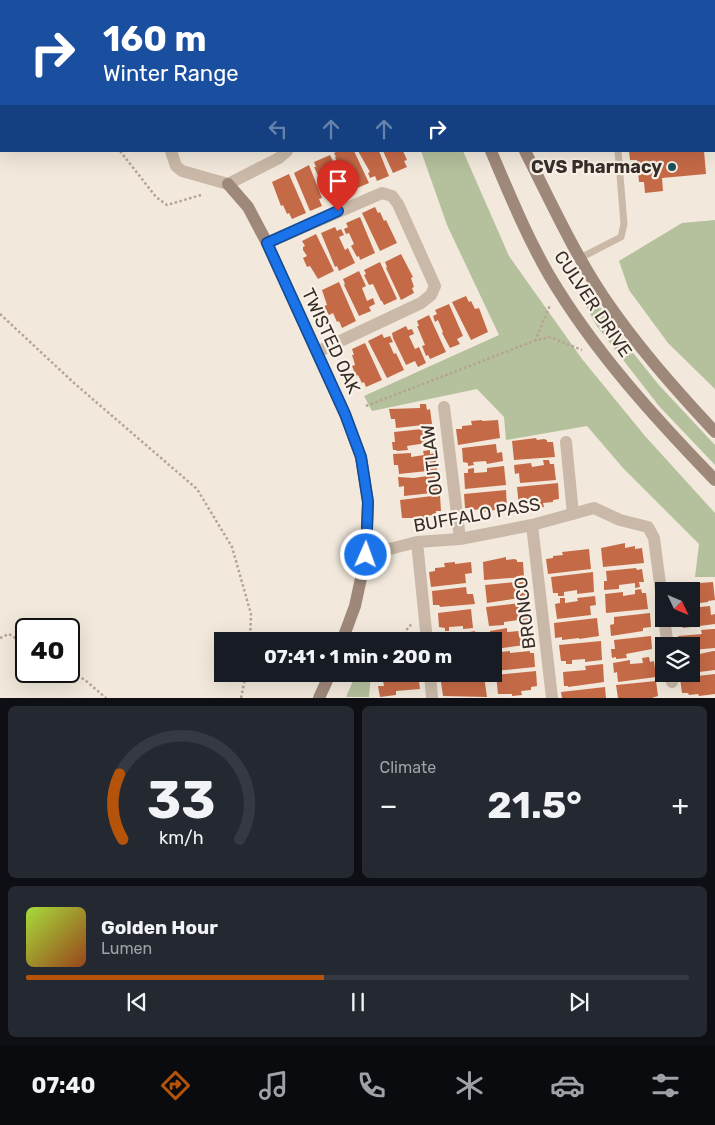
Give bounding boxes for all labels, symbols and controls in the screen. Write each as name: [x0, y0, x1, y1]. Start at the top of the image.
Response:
text: 160 m: [103, 18, 207, 60]
icon: right: [20, 20, 85, 85]
text: Winter Range: [103, 60, 239, 87]
icon: left: [264, 115, 292, 143]
icon: ahead: [317, 115, 345, 143]
icon: ahead: [370, 115, 398, 143]
icon: right: [423, 115, 451, 143]
place label: CVS Pharmacy: [531, 156, 662, 178]
pin: [317, 160, 359, 211]
marker: CVS Pharmacy: [666, 161, 678, 173]
icon: arrive: [324, 167, 352, 195]
street label: CULVER DRIVE: [549, 247, 637, 361]
street label: TWISTED OAK: [297, 285, 365, 397]
street label: OUTLAW: [417, 423, 447, 497]
street label: BUFFALO PASS: [412, 493, 542, 537]
position arrow: [339, 528, 391, 580]
street label: BRONCO: [510, 576, 540, 650]
north arrow: [655, 582, 700, 628]
map controls: [655, 582, 700, 682]
speed limit sign: 40: [15, 618, 80, 683]
button: layers: [655, 637, 700, 682]
text: 07:41 · 1 min · 200 m: [264, 645, 452, 668]
text: Climate: [380, 758, 436, 777]
text: 33: [146, 769, 215, 831]
text: 21.5°: [487, 782, 582, 828]
text: −: [380, 789, 398, 822]
text: +: [672, 789, 689, 822]
text: km/h: [158, 827, 203, 848]
text: Golden Hour: [101, 916, 218, 939]
text: Lumen: [101, 939, 152, 958]
icon: previous: [123, 988, 151, 1016]
icon: pause: [344, 988, 372, 1016]
icon: next: [565, 988, 593, 1016]
icon: directions: [158, 1068, 193, 1103]
icon: music: [256, 1068, 291, 1103]
icon: phone: [354, 1068, 389, 1103]
icon: climate: [452, 1068, 487, 1103]
icon: car: [550, 1068, 585, 1103]
icon: filters: [648, 1068, 683, 1103]
text: 07:40: [32, 1072, 95, 1099]

